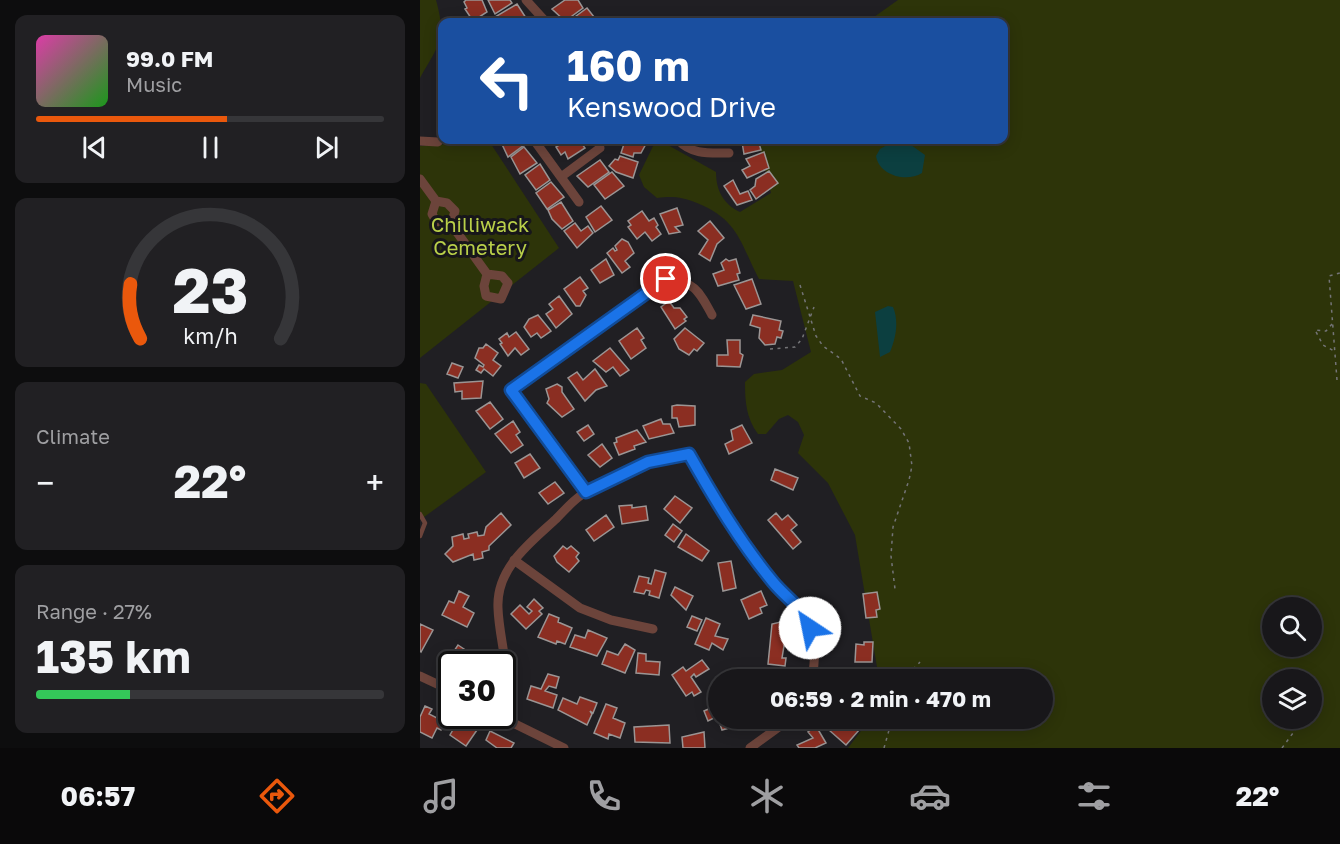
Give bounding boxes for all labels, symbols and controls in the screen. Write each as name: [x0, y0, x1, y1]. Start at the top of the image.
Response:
text: 160 m: [567, 40, 690, 90]
icon: left: [468, 42, 546, 120]
text: 99.0 FM: [126, 45, 213, 72]
text: Music: [126, 72, 182, 96]
text: Kenswood Drive: [567, 91, 776, 123]
icon: previous: [78, 131, 111, 164]
icon: pause: [194, 131, 227, 164]
icon: next: [310, 131, 343, 164]
park label: Chilliwack Cemetery: [431, 212, 529, 259]
text: 23: [172, 253, 248, 328]
pin: [640, 253, 691, 304]
icon: arrive: [649, 262, 682, 295]
text: km/h: [183, 324, 237, 350]
text: Climate: [36, 424, 110, 448]
text: 22°: [174, 454, 246, 508]
text: −: [36, 463, 54, 502]
text: +: [366, 463, 384, 502]
position arrow: [778, 596, 842, 660]
map controls: [1262, 597, 1322, 729]
button: search: [1262, 597, 1322, 657]
text: Range · 27%: [36, 599, 152, 623]
text: 135 km: [36, 629, 191, 683]
speed limit sign: 30: [438, 651, 516, 729]
button: layers: [1262, 669, 1322, 729]
text: 06:59 · 2 min · 470 m: [770, 685, 991, 712]
icon: directions: [256, 775, 298, 817]
icon: music: [420, 775, 462, 817]
icon: phone: [583, 775, 625, 817]
icon: climate: [746, 775, 788, 817]
icon: car: [909, 775, 951, 817]
icon: filters: [1073, 775, 1115, 817]
text: 06:57: [61, 780, 135, 812]
text: 22°: [1236, 780, 1279, 812]

